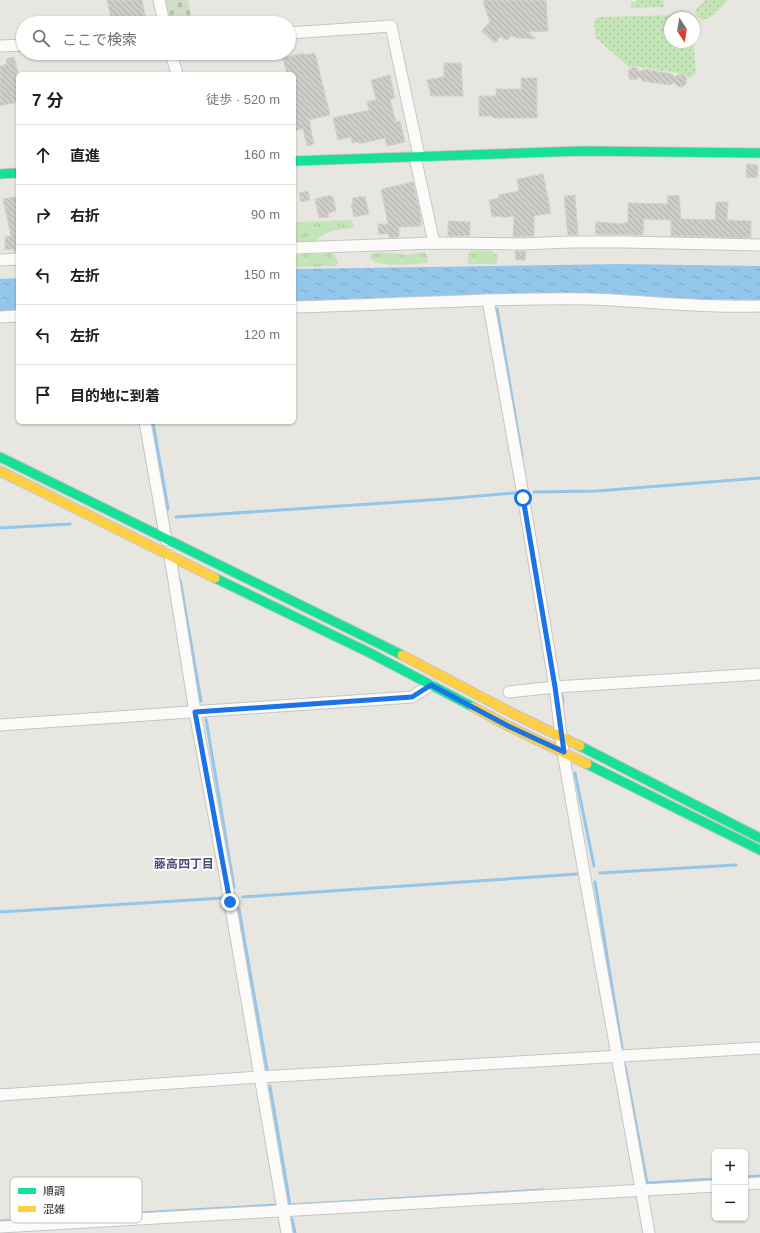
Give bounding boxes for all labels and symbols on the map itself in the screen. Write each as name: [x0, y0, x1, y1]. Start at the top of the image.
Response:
north arrow: [664, 12, 700, 48]
route start: [514, 489, 532, 507]
district label: 藤高四丁目: [154, 857, 214, 871]
route end: [221, 893, 239, 911]
legend: [10, 1177, 142, 1223]
text: 順調: [43, 1185, 65, 1197]
text: 混雑: [43, 1203, 65, 1215]

